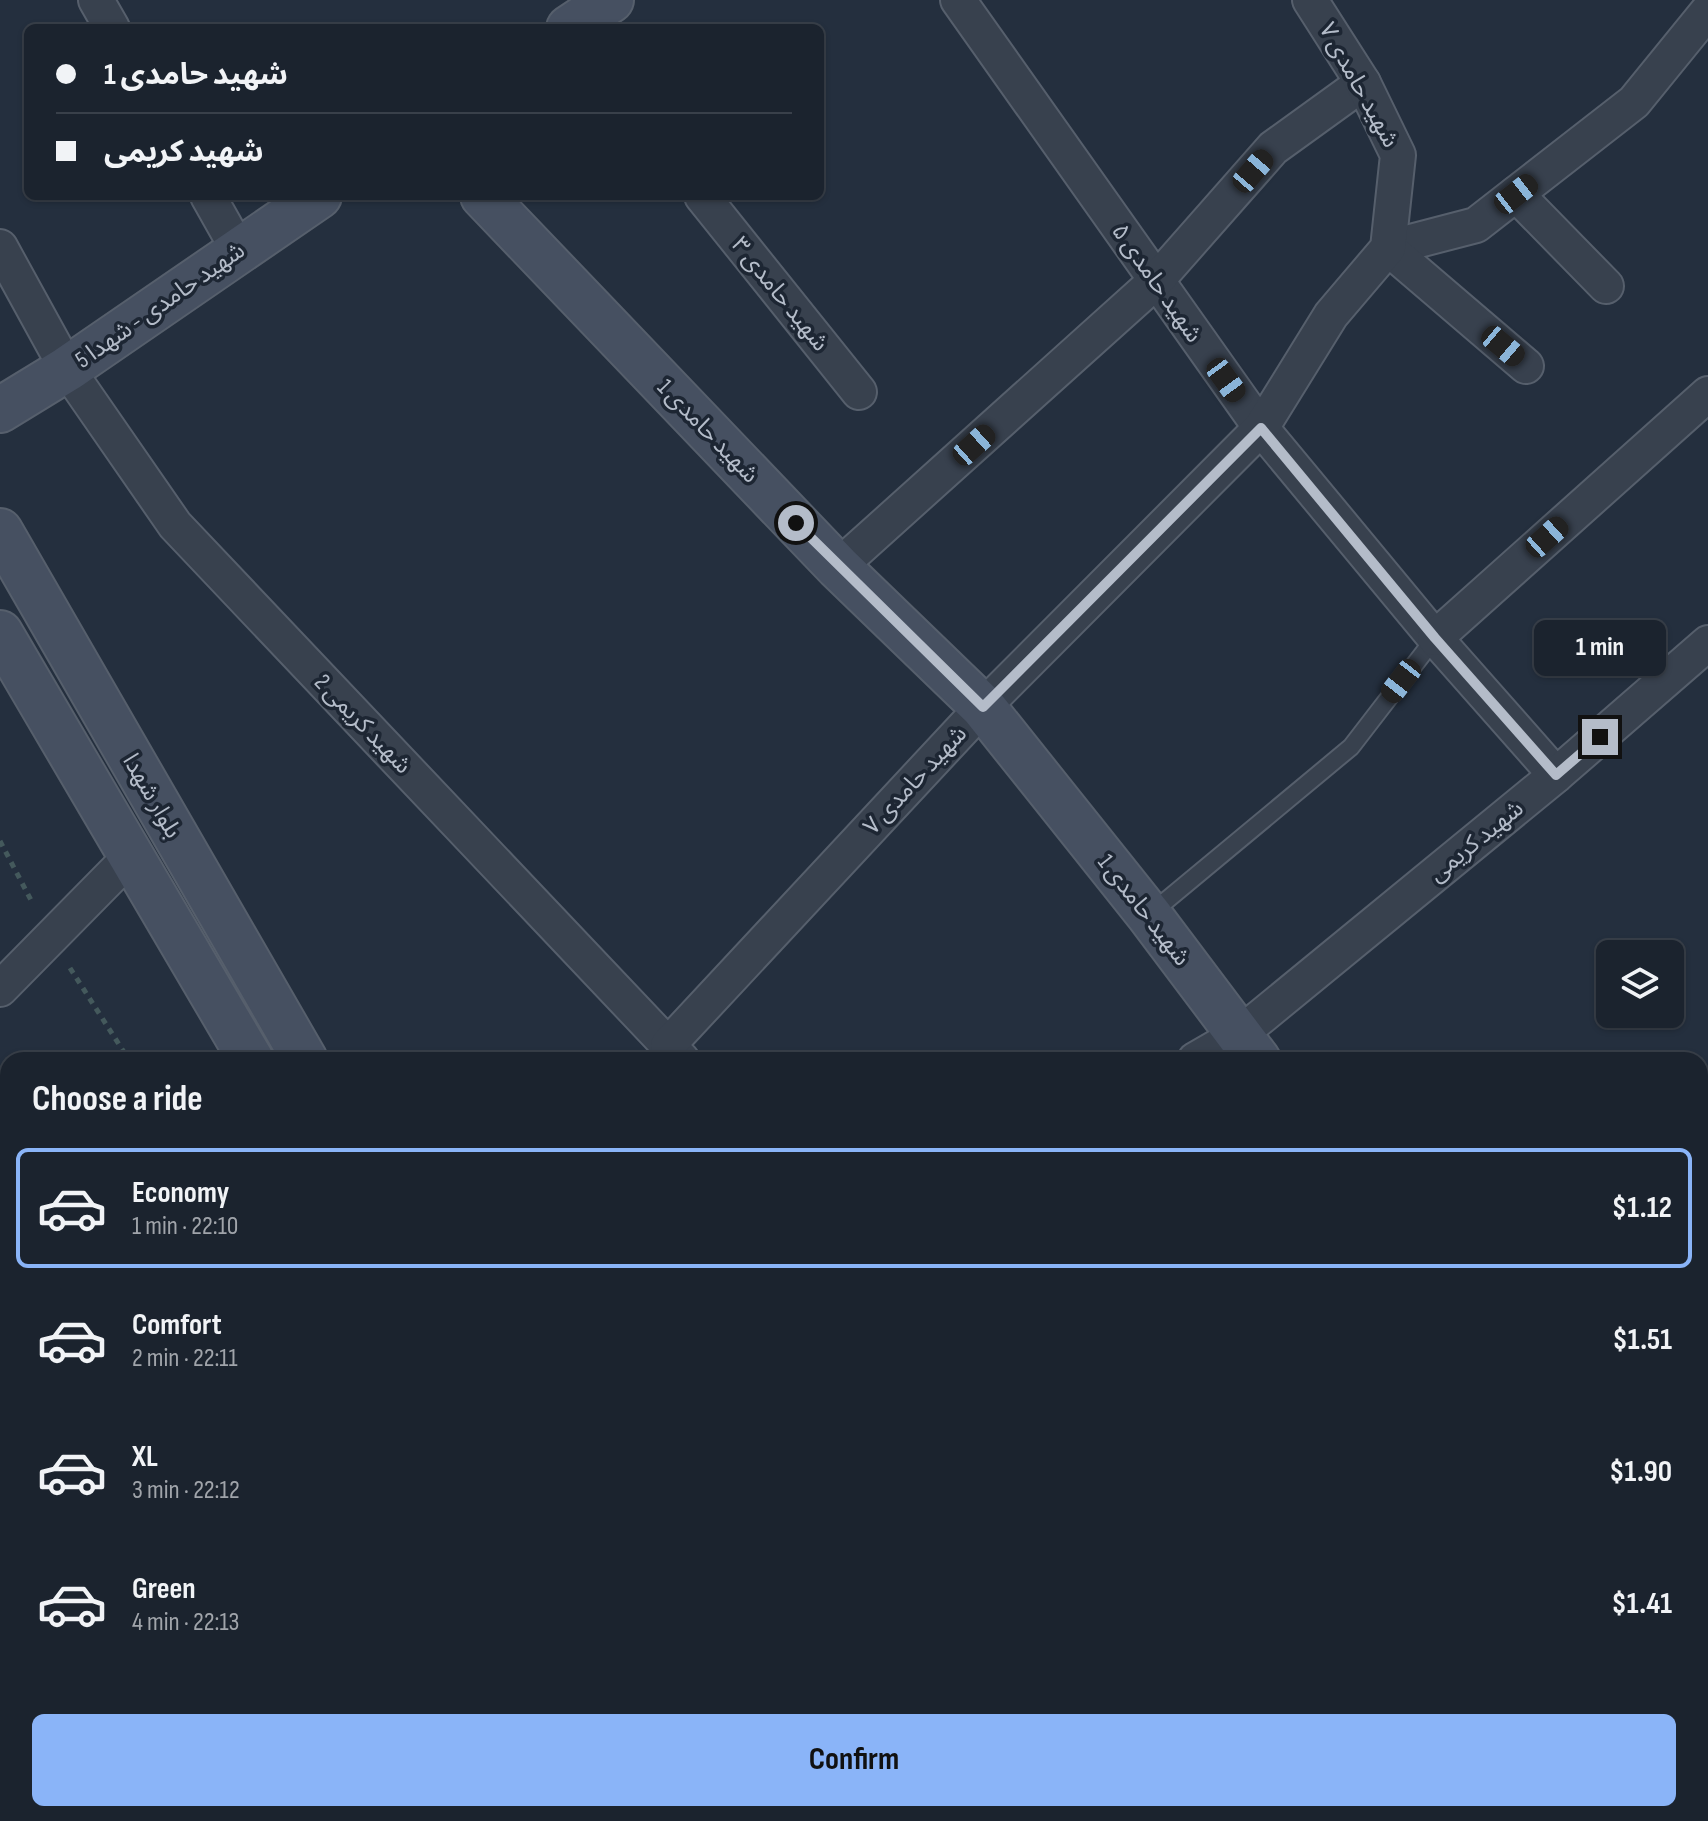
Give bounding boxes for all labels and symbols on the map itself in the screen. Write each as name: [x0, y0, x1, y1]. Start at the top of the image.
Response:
street label: شهید حامدی ۷: [1313, 17, 1405, 153]
car: [1228, 145, 1278, 197]
car: [1490, 170, 1542, 218]
street label: شهید حامدی ۵: [1105, 218, 1209, 348]
street label: شهید حامدی ۳: [725, 231, 835, 357]
street label: شهید حامدی - شهدا 5: [70, 236, 250, 374]
car: [1477, 321, 1529, 371]
car: [1202, 354, 1250, 406]
street label: شهيد حامدی 1: [651, 373, 765, 489]
car: [948, 420, 1000, 470]
route start: [778, 505, 814, 541]
car: [1521, 512, 1573, 562]
callout: 1 min: [1534, 621, 1666, 677]
car: [1377, 655, 1425, 707]
street label: شهيد کريمی 2: [308, 668, 418, 780]
street label: شهید حامدی ۷: [857, 719, 973, 841]
route end: [1582, 719, 1618, 755]
street label: بلوار شهدا: [116, 749, 188, 843]
street label: شهید کریمی: [1423, 794, 1529, 888]
street label: شهيد حامدی 1: [1091, 848, 1197, 972]

